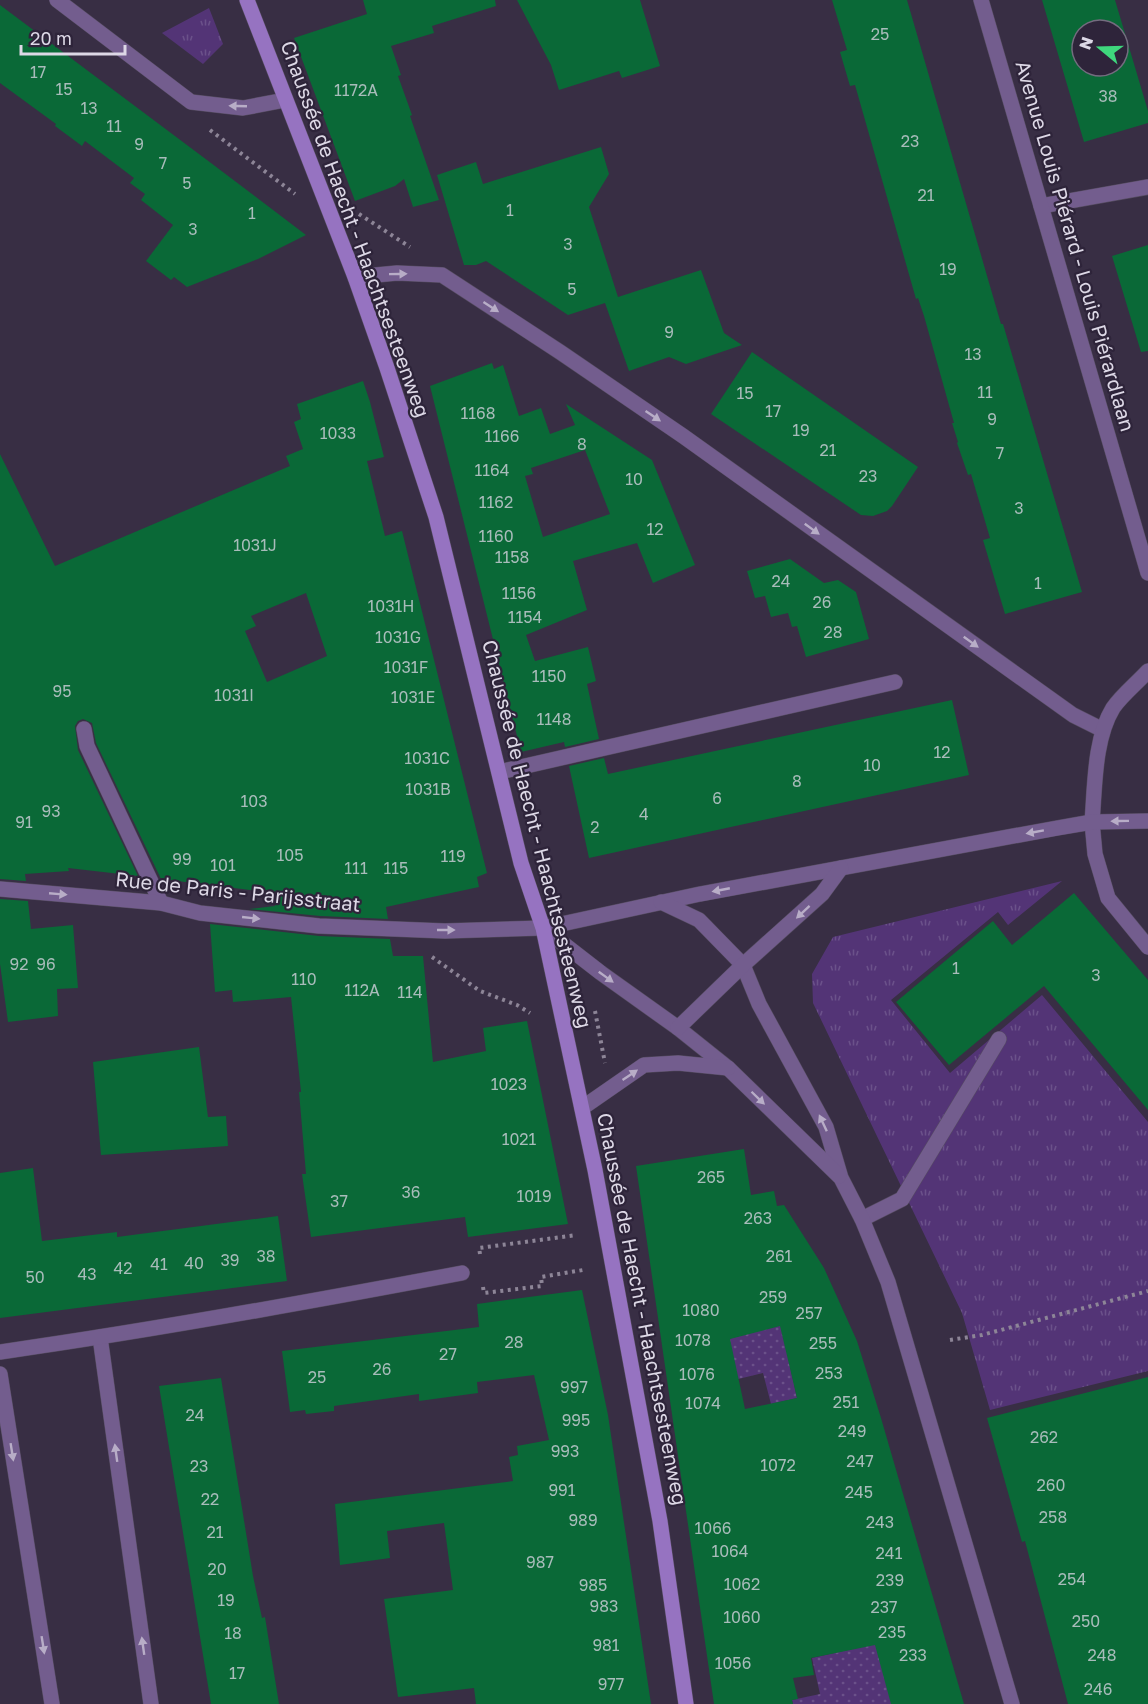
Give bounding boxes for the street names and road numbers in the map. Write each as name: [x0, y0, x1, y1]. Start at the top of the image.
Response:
street label: Chaussée de Haecht - Haachtsesteenweg: [276, 37, 435, 420]
street label: Avenue Louis Piérard - Louis Piérardlaan: [1011, 57, 1141, 434]
street label: Chaussée de Haecht - Haachtsesteenweg: [478, 637, 598, 1030]
street label: Rue de Paris - Parijsstraat: [114, 866, 362, 916]
street label: Chaussée de Haecht - Haachtsesteenweg: [593, 1111, 693, 1507]

